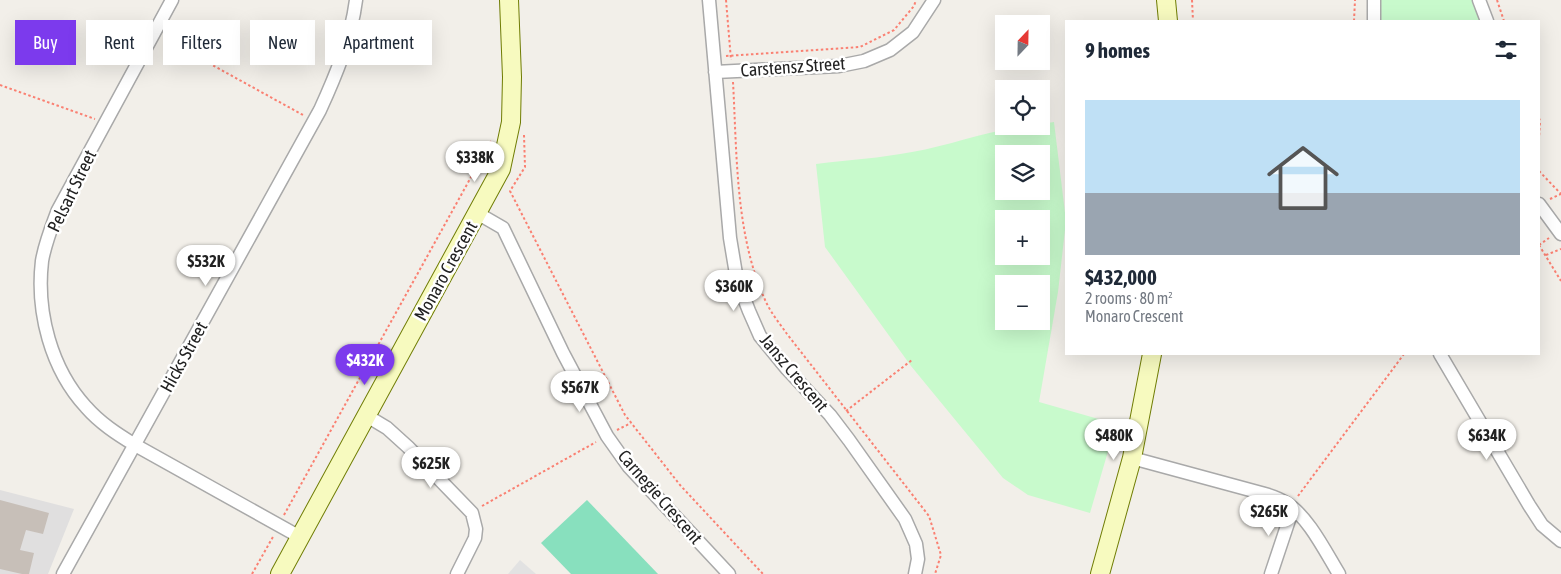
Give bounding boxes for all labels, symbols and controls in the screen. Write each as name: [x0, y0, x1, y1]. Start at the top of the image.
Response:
north arrow: [995, 15, 1050, 70]
map controls: [995, 15, 1050, 330]
chip: Buy: [15, 20, 76, 65]
chip: Rent: [86, 20, 153, 65]
chip: Filters: [163, 20, 240, 65]
chip: New: [250, 20, 315, 65]
chip: Apartment: [325, 20, 432, 65]
icon: filters: [1492, 36, 1520, 64]
text: 9 homes: [1085, 38, 1150, 62]
street label: Carstensz Street: [740, 52, 846, 81]
button: locate: [995, 80, 1050, 135]
icon: home: [1258, 133, 1348, 223]
pin: $338K: [440, 140, 510, 183]
button: layers: [995, 145, 1050, 200]
street label: Pelsart Street: [43, 146, 100, 235]
text: $338K: [456, 148, 494, 166]
button: +: [995, 210, 1050, 265]
street label: Monaro Crescent: [410, 217, 482, 324]
pin: $532K: [171, 244, 241, 287]
text: $532K: [187, 252, 225, 270]
text: $432,000: [1085, 265, 1157, 289]
pin: $360K: [699, 270, 769, 312]
button: −: [995, 275, 1050, 330]
text: $360K: [715, 277, 753, 295]
text: 2 rooms · 80 m²: [1085, 289, 1173, 307]
text: Monaro Crescent: [1085, 307, 1183, 325]
street label: Hicks Street: [156, 318, 212, 396]
street label: Jansz Crescent: [756, 330, 833, 416]
pin: $432K: [330, 344, 400, 386]
text: $432K: [346, 351, 384, 369]
pin: $567K: [545, 370, 615, 413]
text: $567K: [561, 378, 599, 396]
pin: $480K: [1079, 418, 1149, 461]
pin: $634K: [1452, 418, 1522, 461]
text: $480K: [1095, 426, 1133, 444]
text: $634K: [1468, 426, 1506, 444]
street label: Carnegie Crescent: [614, 445, 707, 548]
pin: $625K: [396, 446, 466, 489]
text: $625K: [412, 454, 450, 472]
pin: $265K: [1234, 494, 1304, 537]
text: $265K: [1250, 502, 1288, 520]

